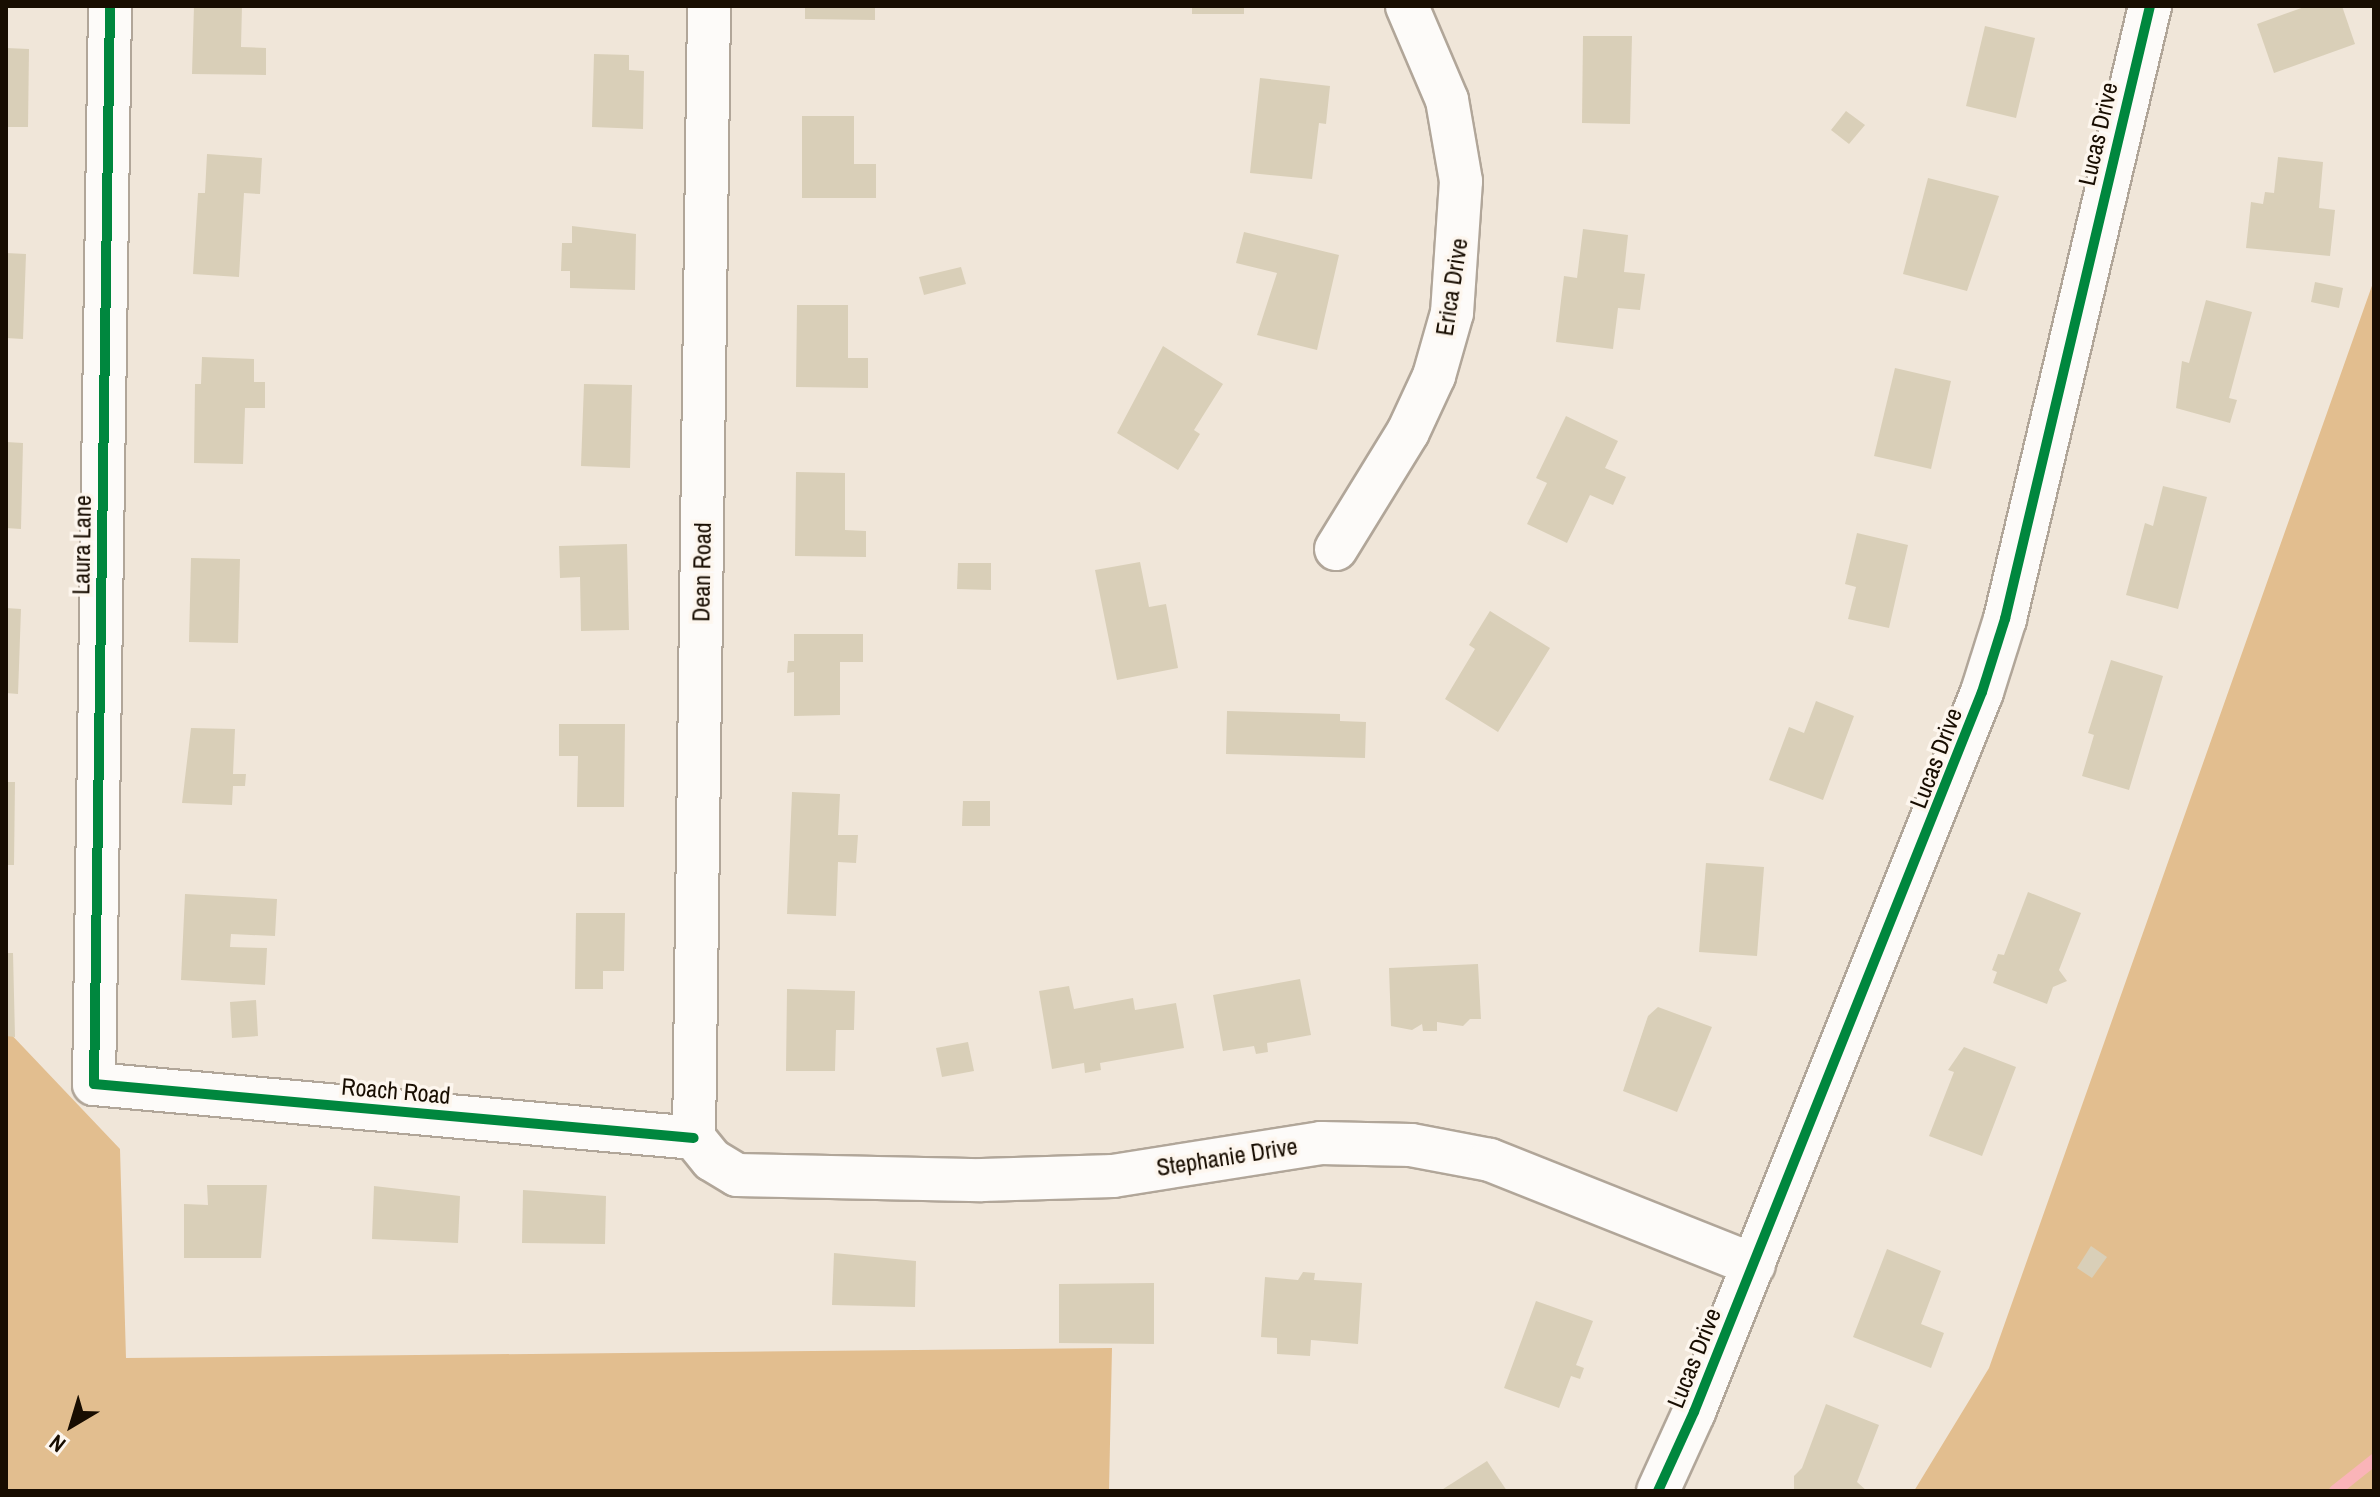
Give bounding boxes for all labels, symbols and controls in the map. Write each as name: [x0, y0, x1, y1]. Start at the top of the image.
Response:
street label: Lucas Drive: [2072, 80, 2124, 188]
street label: Erica Drive: [1430, 236, 1474, 338]
street label: Laura Lane: [67, 495, 97, 595]
street label: Dean Road: [687, 522, 717, 622]
street label: Lucas Drive: [1904, 704, 1968, 812]
street label: Roach Road: [340, 1072, 452, 1110]
street label: Stephanie Drive: [1155, 1132, 1299, 1182]
street label: Lucas Drive: [1661, 1304, 1727, 1412]
north arrow: [32, 1385, 112, 1465]
text: N: [43, 1428, 72, 1460]

